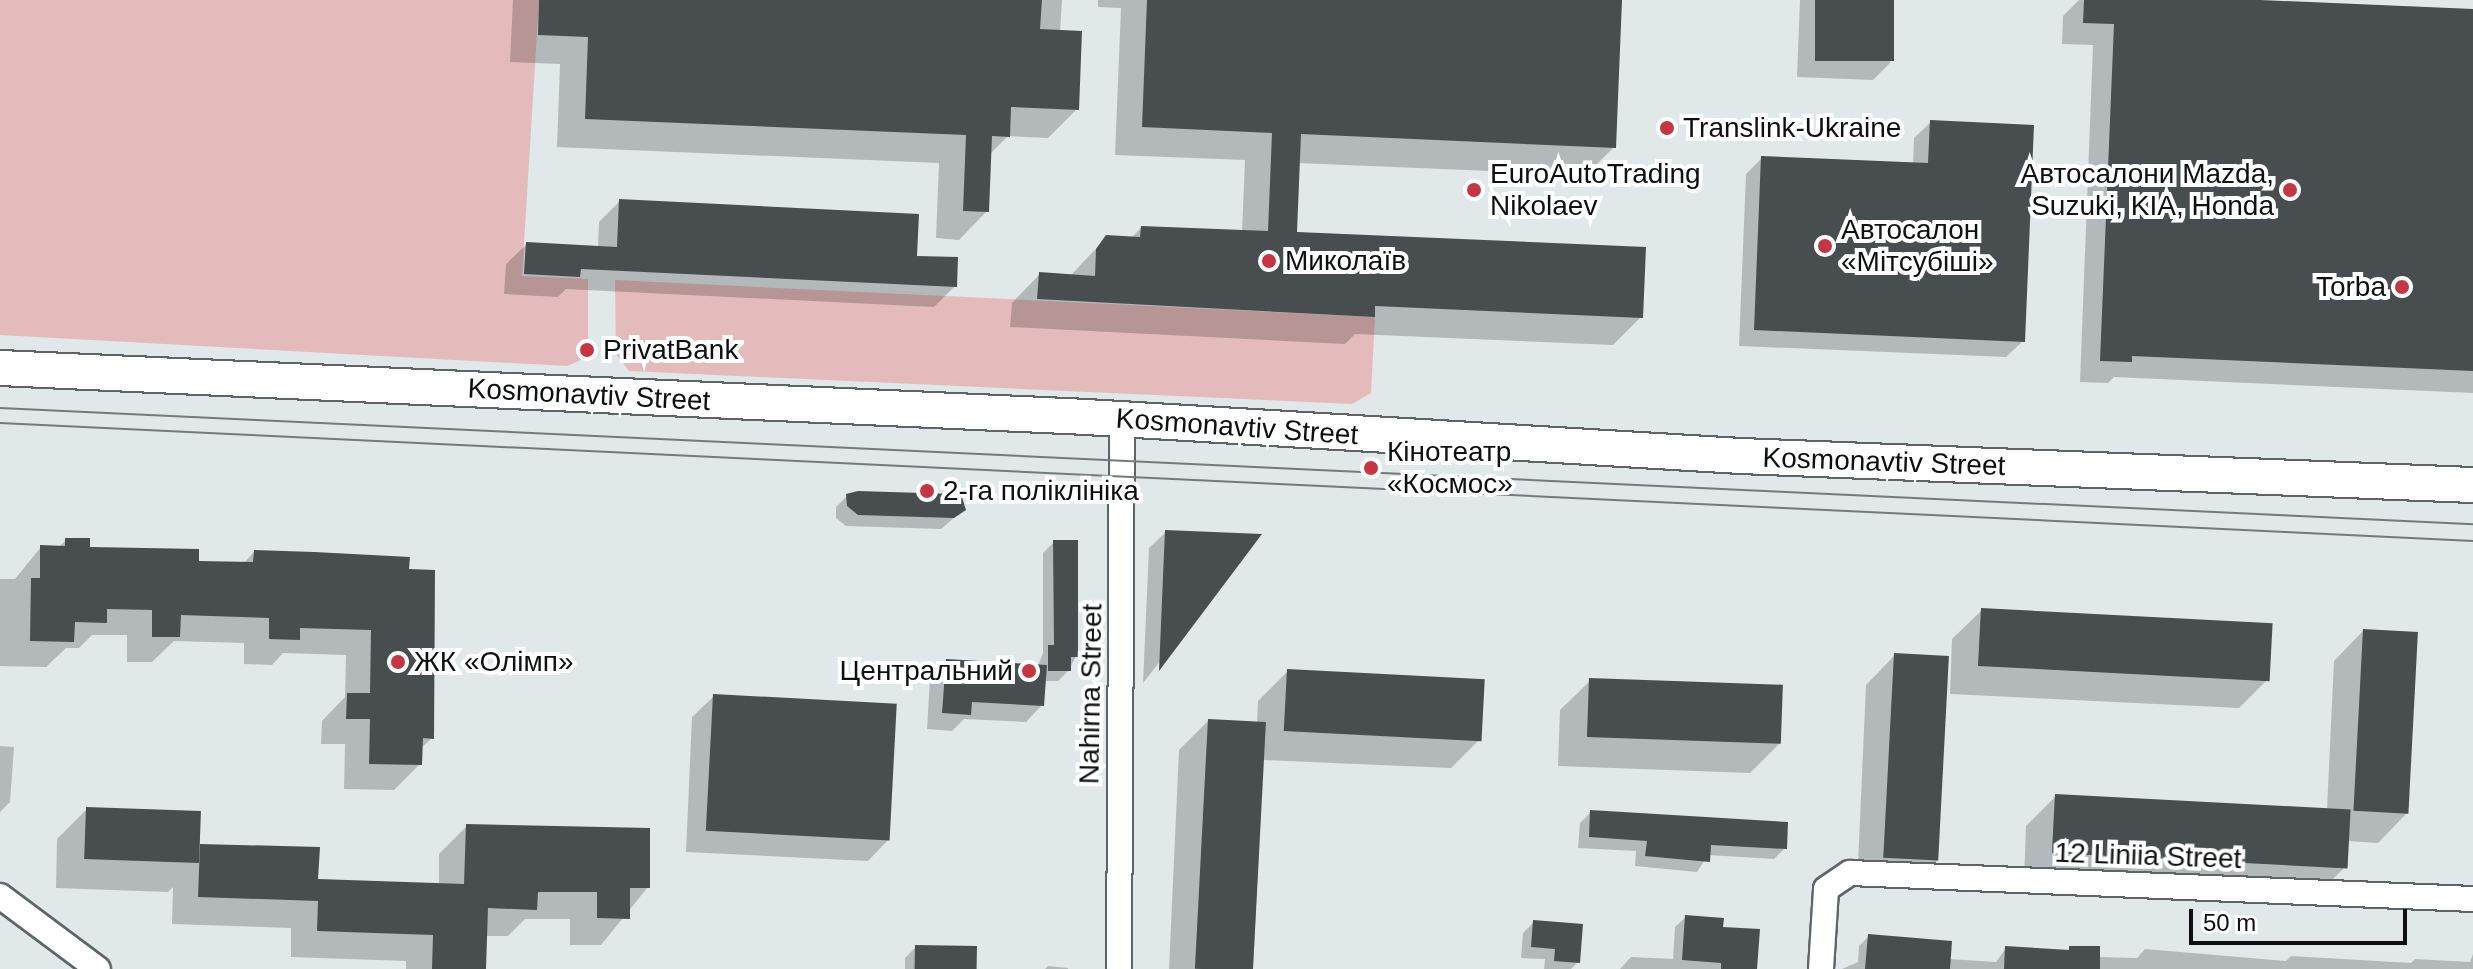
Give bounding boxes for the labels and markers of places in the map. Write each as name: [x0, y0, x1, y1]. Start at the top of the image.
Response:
place label: Translink-Ukraine: [1683, 111, 1901, 145]
marker: Translink-Ukraine: [1658, 119, 1676, 137]
place label: EuroAutoTrading Nikolaev: [1490, 157, 1701, 223]
place label: Автосалони Mazda, Suzuki, KIA, Honda: [2020, 157, 2274, 223]
marker: EuroAutoTrading Nikolaev: [1465, 181, 1483, 199]
marker: Автосалони Mazda, Suzuki, KIA, Honda: [2281, 181, 2299, 199]
place label: Автосалон «Мітсубіші»: [1841, 213, 1993, 279]
marker: Автосалон «Мітсубіші»: [1816, 237, 1834, 255]
place label: Миколаїв: [1285, 244, 1406, 278]
marker: Миколаїв: [1260, 252, 1278, 270]
place label: Torba: [2316, 270, 2386, 304]
marker: Torba: [2393, 278, 2411, 296]
place label: PrivatBank: [603, 333, 738, 367]
marker: PrivatBank: [578, 341, 596, 359]
place label: Кінотеатр «Космос»: [1387, 435, 1513, 501]
marker: Кінотеатр «Космос»: [1362, 459, 1380, 477]
place label: 2-га поліклініка: [943, 474, 1139, 508]
marker: 2-га поліклініка: [918, 482, 936, 500]
place label: ЖК «Олімп»: [414, 645, 574, 679]
marker: ЖК «Олімп»: [389, 653, 407, 671]
place label: Центральний: [840, 654, 1013, 688]
marker: Центральний: [1020, 662, 1038, 680]

